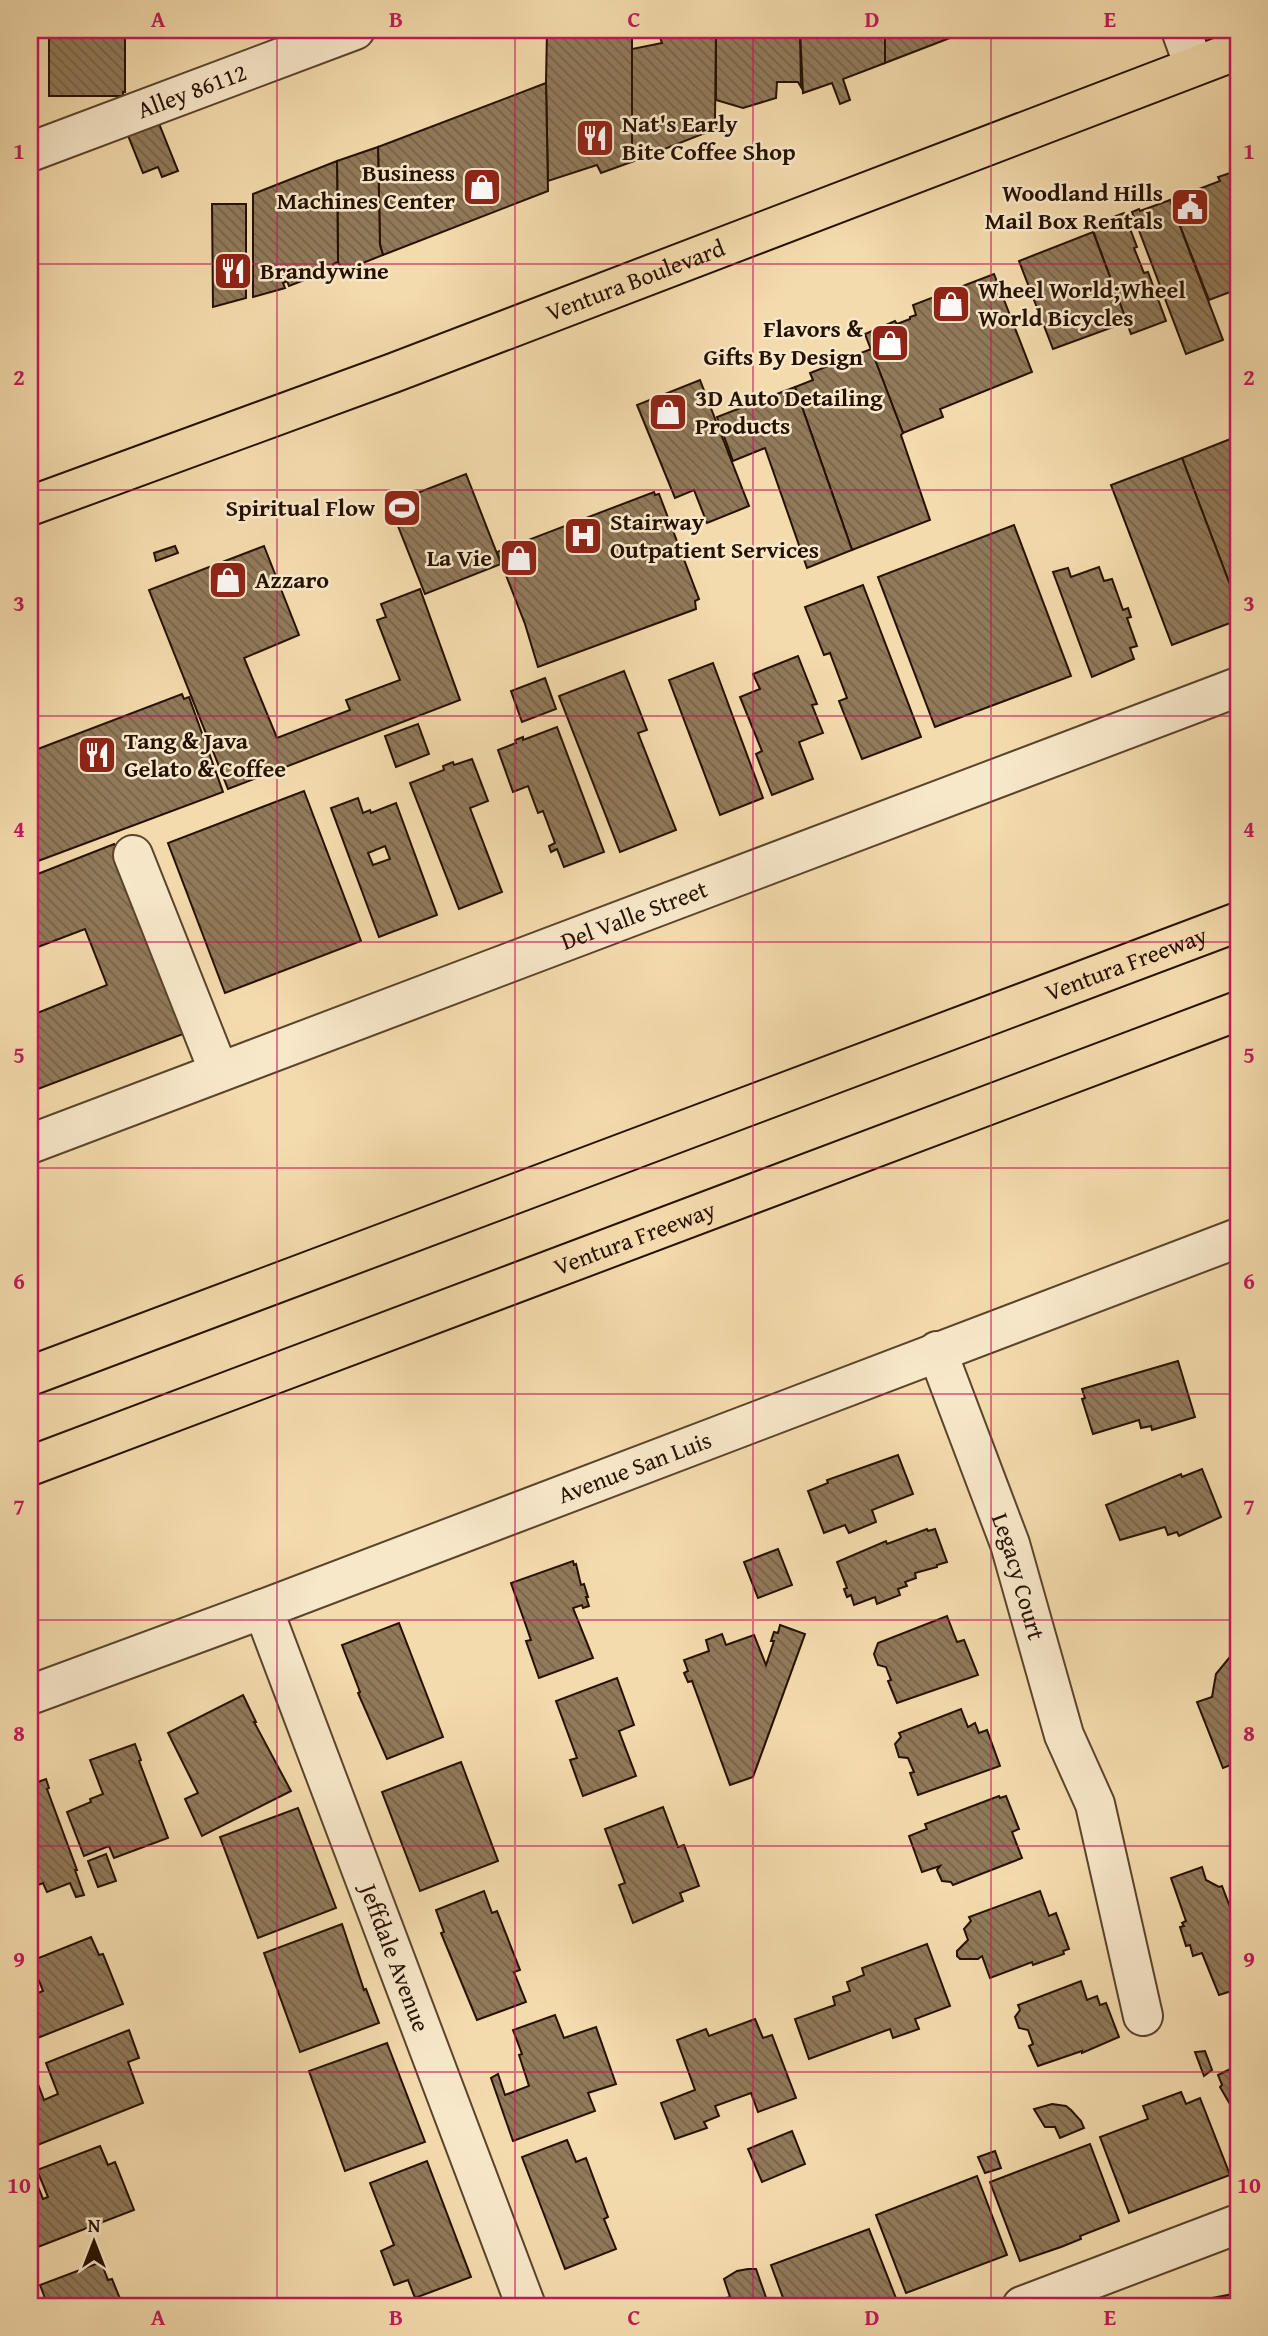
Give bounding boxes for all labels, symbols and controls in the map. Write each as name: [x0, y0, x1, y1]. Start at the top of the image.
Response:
text: A: [151, 2, 166, 35]
text: B: [389, 2, 403, 35]
text: C: [627, 2, 641, 35]
text: D: [865, 2, 880, 35]
text: E: [1104, 2, 1116, 35]
street label: Alley 86112: [132, 54, 251, 127]
place label: Nat's Early Bite Coffee Shop: [622, 106, 796, 169]
restaurant icon: Nat's Early Bite Coffee Shop: [574, 117, 616, 159]
text: 1: [13, 134, 25, 167]
text: 1: [1243, 134, 1255, 167]
place label: Business Machines Center: [277, 155, 455, 218]
shop icon: Business Machines Center: [461, 166, 503, 208]
place label: Woodland Hills Mail Box Rentals: [985, 175, 1163, 238]
public building icon: Woodland Hills Mail Box Rentals: [1169, 186, 1211, 228]
street label: Ventura Boulevard: [541, 230, 730, 330]
restaurant icon: Brandywine: [212, 250, 254, 292]
place label: Brandywine: [260, 253, 389, 288]
place label: Wheel World;Wheel World Bicycles: [978, 272, 1186, 335]
shop icon: Wheel World;Wheel World Bicycles: [930, 283, 972, 325]
place label: Flavors & Gifts By Design: [703, 311, 863, 374]
shop icon: Flavors & Gifts By Design: [869, 322, 911, 364]
text: 2: [13, 360, 25, 393]
text: 2: [1243, 360, 1255, 393]
place label: 3D Auto Detailing Products: [695, 380, 883, 443]
shop icon: 3D Auto Detailing Products: [647, 391, 689, 433]
sports icon: Spiritual Flow: [381, 487, 423, 529]
place label: Spiritual Flow: [225, 490, 376, 525]
place label: Stairway Outpatient Services: [610, 504, 819, 567]
hospital icon: Stairway Outpatient Services: [562, 515, 604, 557]
shop icon: La Vie: [498, 537, 540, 579]
place label: La Vie: [427, 540, 492, 575]
shop icon: Azzaro: [207, 559, 249, 601]
place label: Azzaro: [255, 562, 329, 597]
text: 3: [13, 586, 25, 619]
text: 3: [1243, 586, 1255, 619]
place label: Tang & Java Gelato & Coffee: [124, 723, 286, 786]
restaurant icon: Tang & Java Gelato & Coffee: [76, 734, 118, 776]
text: 4: [13, 812, 25, 845]
text: 4: [1243, 812, 1255, 845]
street label: Del Valle Street: [556, 871, 713, 959]
street label: Ventura Freeway: [1040, 917, 1212, 1010]
text: 5: [13, 1038, 25, 1071]
text: 5: [1243, 1038, 1255, 1071]
street label: Ventura Freeway: [548, 1191, 720, 1284]
text: 6: [13, 1264, 25, 1297]
text: 6: [1243, 1264, 1255, 1297]
street label: Avenue San Luis: [553, 1422, 716, 1512]
text: 7: [13, 1490, 25, 1523]
text: 7: [1243, 1490, 1255, 1523]
street label: Legacy Court: [983, 1508, 1054, 1644]
text: 8: [13, 1716, 25, 1749]
text: 8: [1243, 1716, 1255, 1749]
street label: Jeffdale Avenue: [350, 1876, 439, 2037]
text: 9: [13, 1942, 25, 1975]
text: 9: [1243, 1942, 1255, 1975]
text: 10: [7, 2168, 31, 2201]
text: 10: [1237, 2168, 1261, 2201]
north arrow: [60, 2206, 130, 2276]
text: N: [88, 2211, 101, 2239]
text: A: [151, 2300, 166, 2333]
text: B: [389, 2300, 403, 2333]
text: C: [627, 2300, 641, 2333]
text: D: [865, 2300, 880, 2333]
text: E: [1104, 2300, 1116, 2333]

